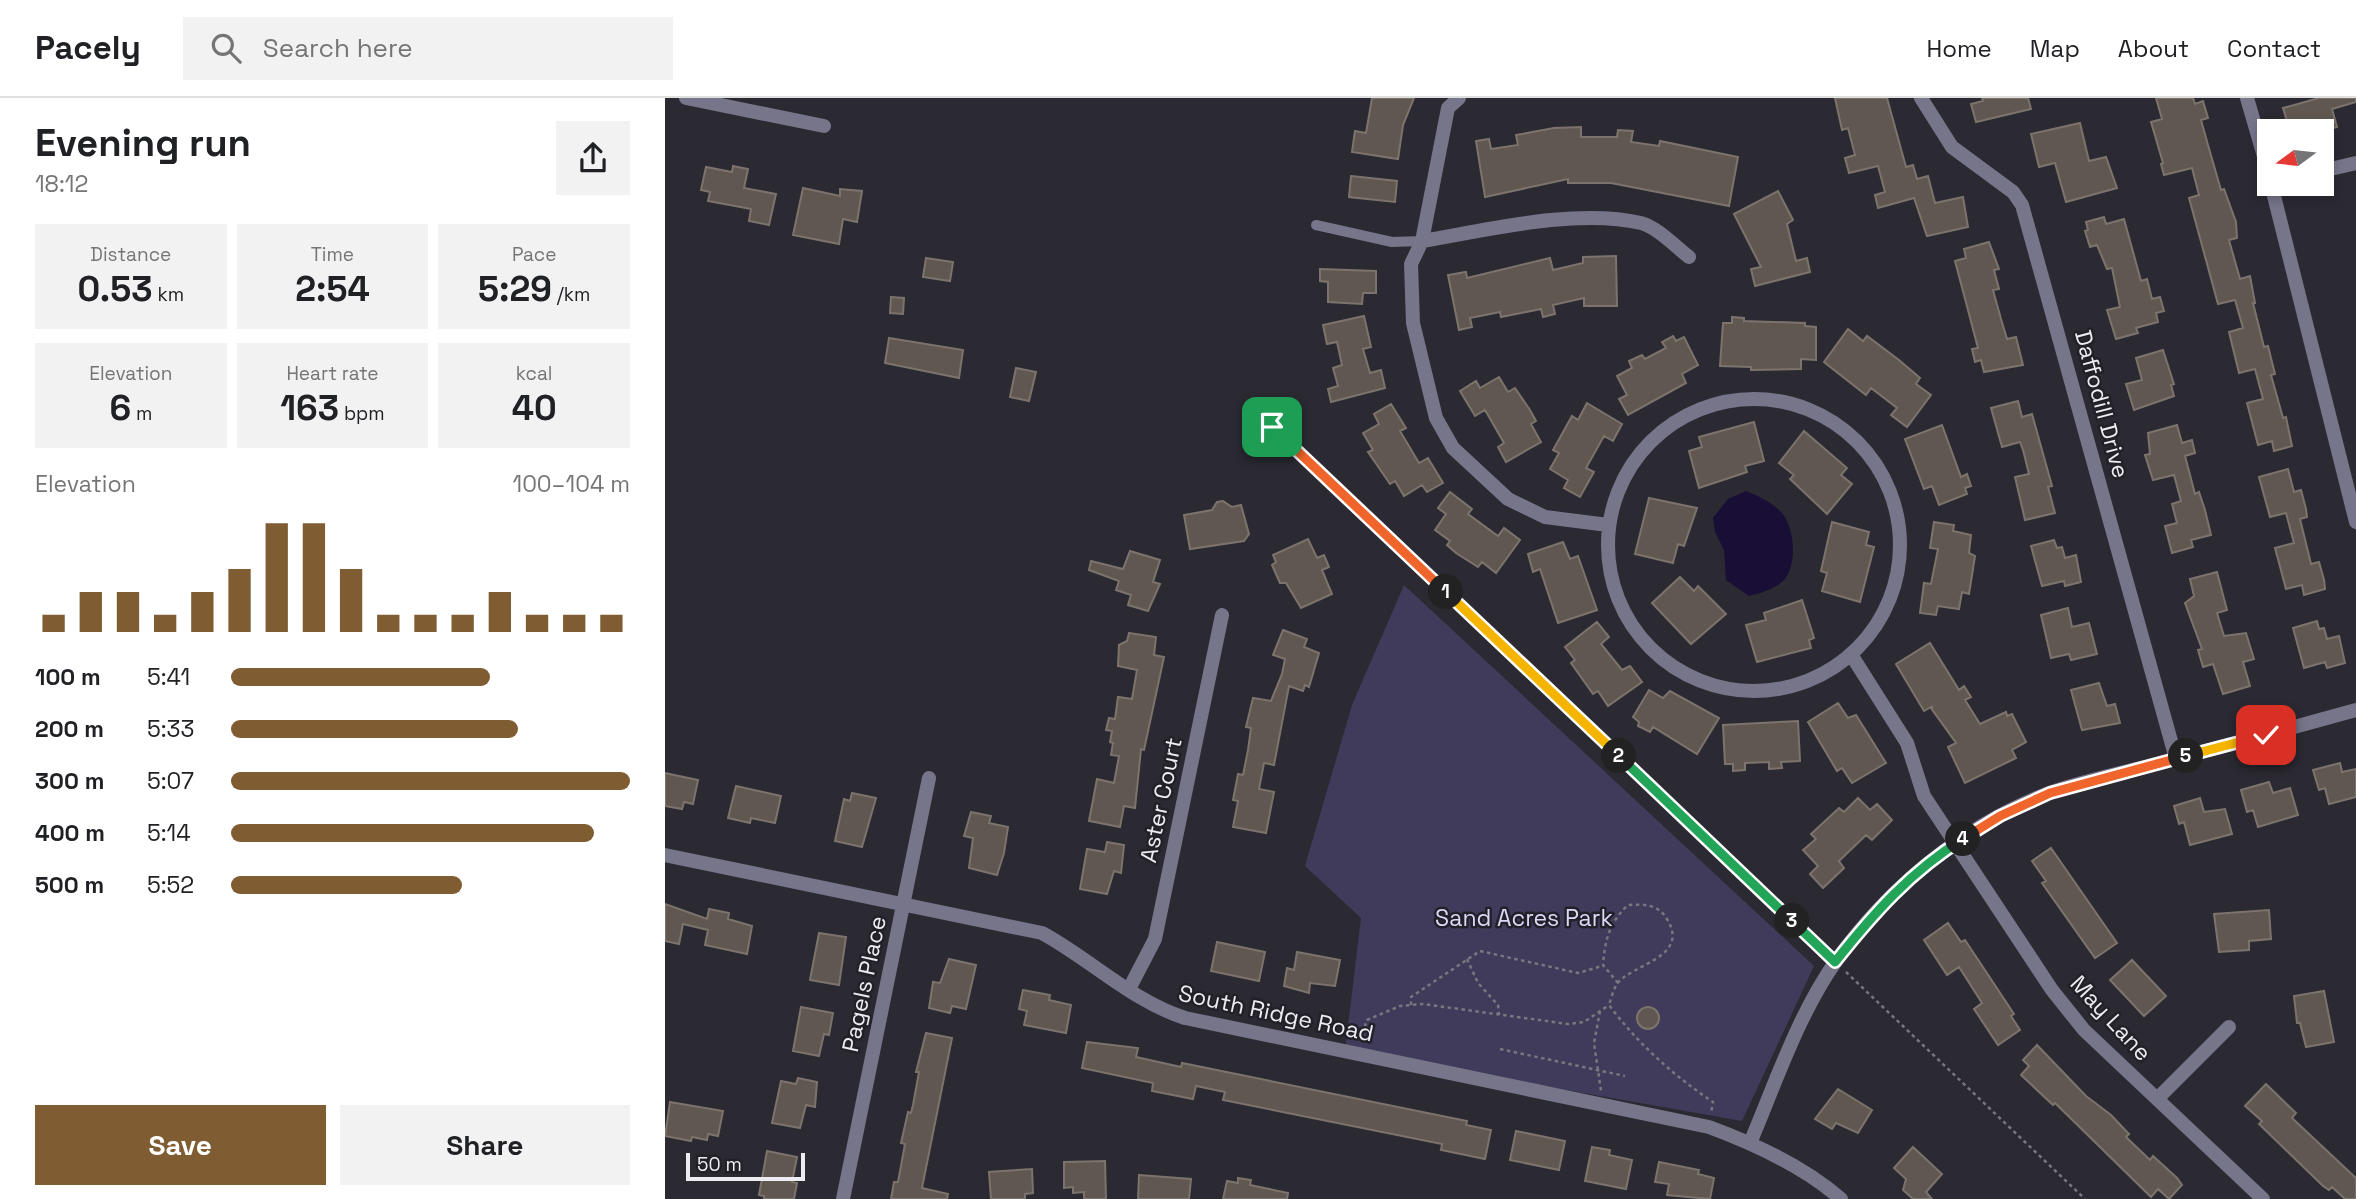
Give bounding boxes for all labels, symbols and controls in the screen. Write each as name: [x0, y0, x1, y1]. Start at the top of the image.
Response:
search box: [183, 17, 673, 80]
text: Pacely: [35, 27, 141, 69]
icon: search: [207, 29, 245, 67]
text: Search here: [263, 31, 413, 65]
text: Home: [1926, 33, 1992, 64]
text: Map: [2030, 33, 2080, 64]
text: About: [2118, 33, 2189, 64]
text: Contact: [2227, 33, 2321, 64]
text: Evening run: [35, 119, 251, 167]
north arrow: [2257, 119, 2335, 196]
map controls: [2257, 119, 2334, 196]
button: share: [556, 121, 630, 195]
text: 18:12: [35, 169, 88, 199]
text: Distance: [90, 242, 171, 267]
text: Time: [311, 242, 354, 267]
text: Pace: [512, 242, 556, 267]
text: 0.53: [78, 267, 153, 311]
text: 2:54: [295, 267, 370, 311]
text: 5:29: [478, 267, 552, 311]
text: km: [153, 282, 184, 307]
text: /km: [552, 282, 590, 307]
street label: Daffodill Drive: [2068, 327, 2136, 481]
text: Elevation: [89, 361, 172, 386]
text: Heart rate: [286, 361, 379, 386]
text: kcal: [516, 361, 553, 386]
text: 6: [109, 386, 131, 430]
text: 163: [280, 386, 339, 430]
text: 40: [512, 386, 557, 430]
pin: [1242, 397, 1302, 457]
text: m: [131, 401, 152, 426]
text: bpm: [339, 401, 385, 426]
icon: arrive: [1253, 408, 1291, 446]
text: Elevation: [35, 469, 136, 499]
text: 100–104 m: [513, 469, 630, 499]
pin: 1: [1429, 574, 1463, 610]
text: 1: [1441, 579, 1450, 604]
text: 100 m: [35, 662, 101, 692]
text: 5:41: [147, 662, 190, 692]
pin: [2236, 705, 2296, 765]
text: 200 m: [35, 714, 104, 744]
text: 5:33: [147, 714, 194, 744]
icon: check: [2247, 716, 2285, 754]
street label: Aster Court: [1133, 735, 1189, 865]
pin: 2: [1601, 738, 1637, 774]
pin: 5: [2169, 738, 2203, 774]
text: 2: [1613, 743, 1624, 768]
text: 5: [2180, 743, 2191, 768]
text: 300 m: [35, 766, 104, 796]
text: 5:07: [147, 766, 194, 796]
text: 400 m: [35, 818, 105, 848]
text: 5:14: [147, 818, 191, 848]
pin: 4: [1945, 822, 1981, 856]
text: 4: [1956, 826, 1969, 851]
text: 500 m: [35, 870, 104, 900]
text: 5:52: [147, 870, 194, 900]
park label: Sand Acres Park: [1435, 903, 1613, 933]
pin: 3: [1775, 904, 1809, 938]
text: 3: [1786, 908, 1797, 933]
street label: Pagels Place: [835, 913, 893, 1055]
street label: May Lane: [2064, 969, 2158, 1067]
street label: South Ridge Road: [1176, 978, 1376, 1048]
button: Save: [35, 1105, 326, 1185]
button: Share: [340, 1105, 630, 1185]
scale bar: [686, 1150, 805, 1182]
text: 50 m: [697, 1152, 742, 1177]

